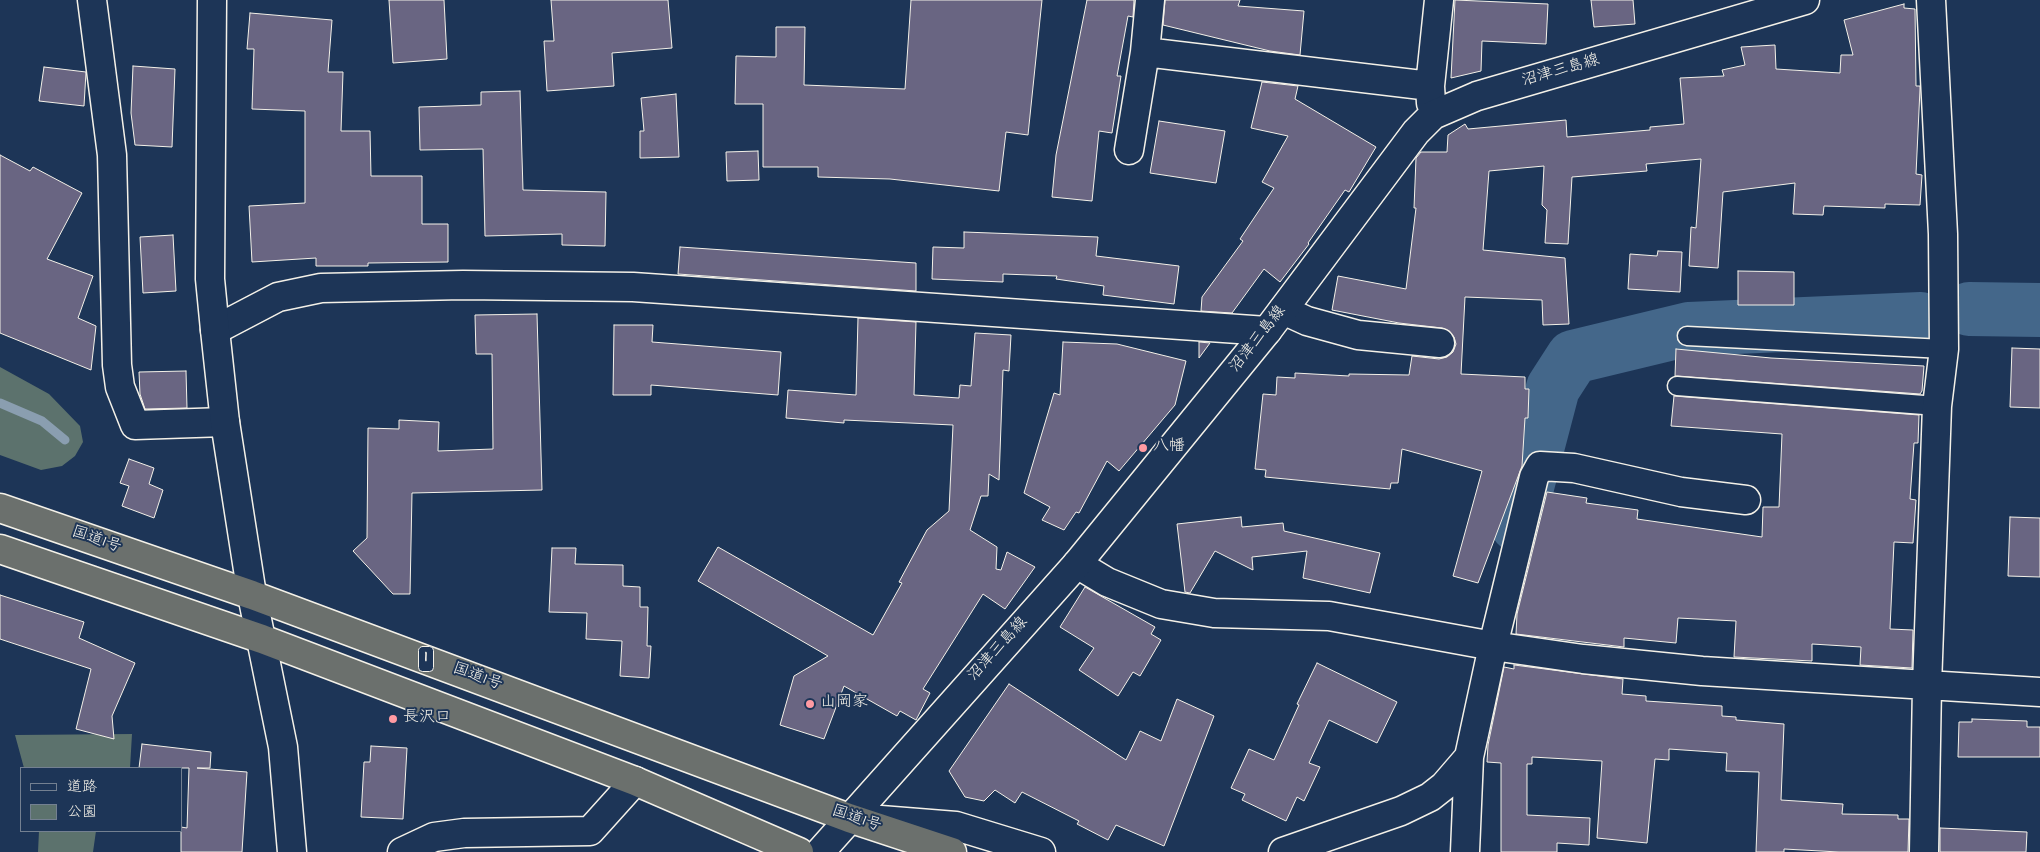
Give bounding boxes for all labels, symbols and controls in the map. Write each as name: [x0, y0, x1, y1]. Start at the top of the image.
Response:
street label: 沼津三島線: [1520, 52, 1602, 92]
street label: 沼津三島線: [1227, 303, 1291, 377]
place label: 八幡: [1153, 438, 1185, 458]
marker: 八幡: [1137, 442, 1149, 454]
street label: 国道1号: [69, 524, 123, 558]
street label: 沼津三島線: [965, 614, 1033, 686]
road number: 1: [418, 646, 434, 672]
street label: 国道1号: [450, 660, 504, 696]
place label: 山岡家: [820, 694, 868, 714]
marker: 山岡家: [804, 698, 816, 710]
place label: 長沢口: [403, 709, 451, 729]
marker: 長沢口: [387, 713, 399, 725]
legend: [20, 767, 182, 832]
text: 道路: [67, 777, 97, 799]
text: 公園: [67, 802, 97, 824]
street label: 国道1号: [829, 803, 883, 837]

